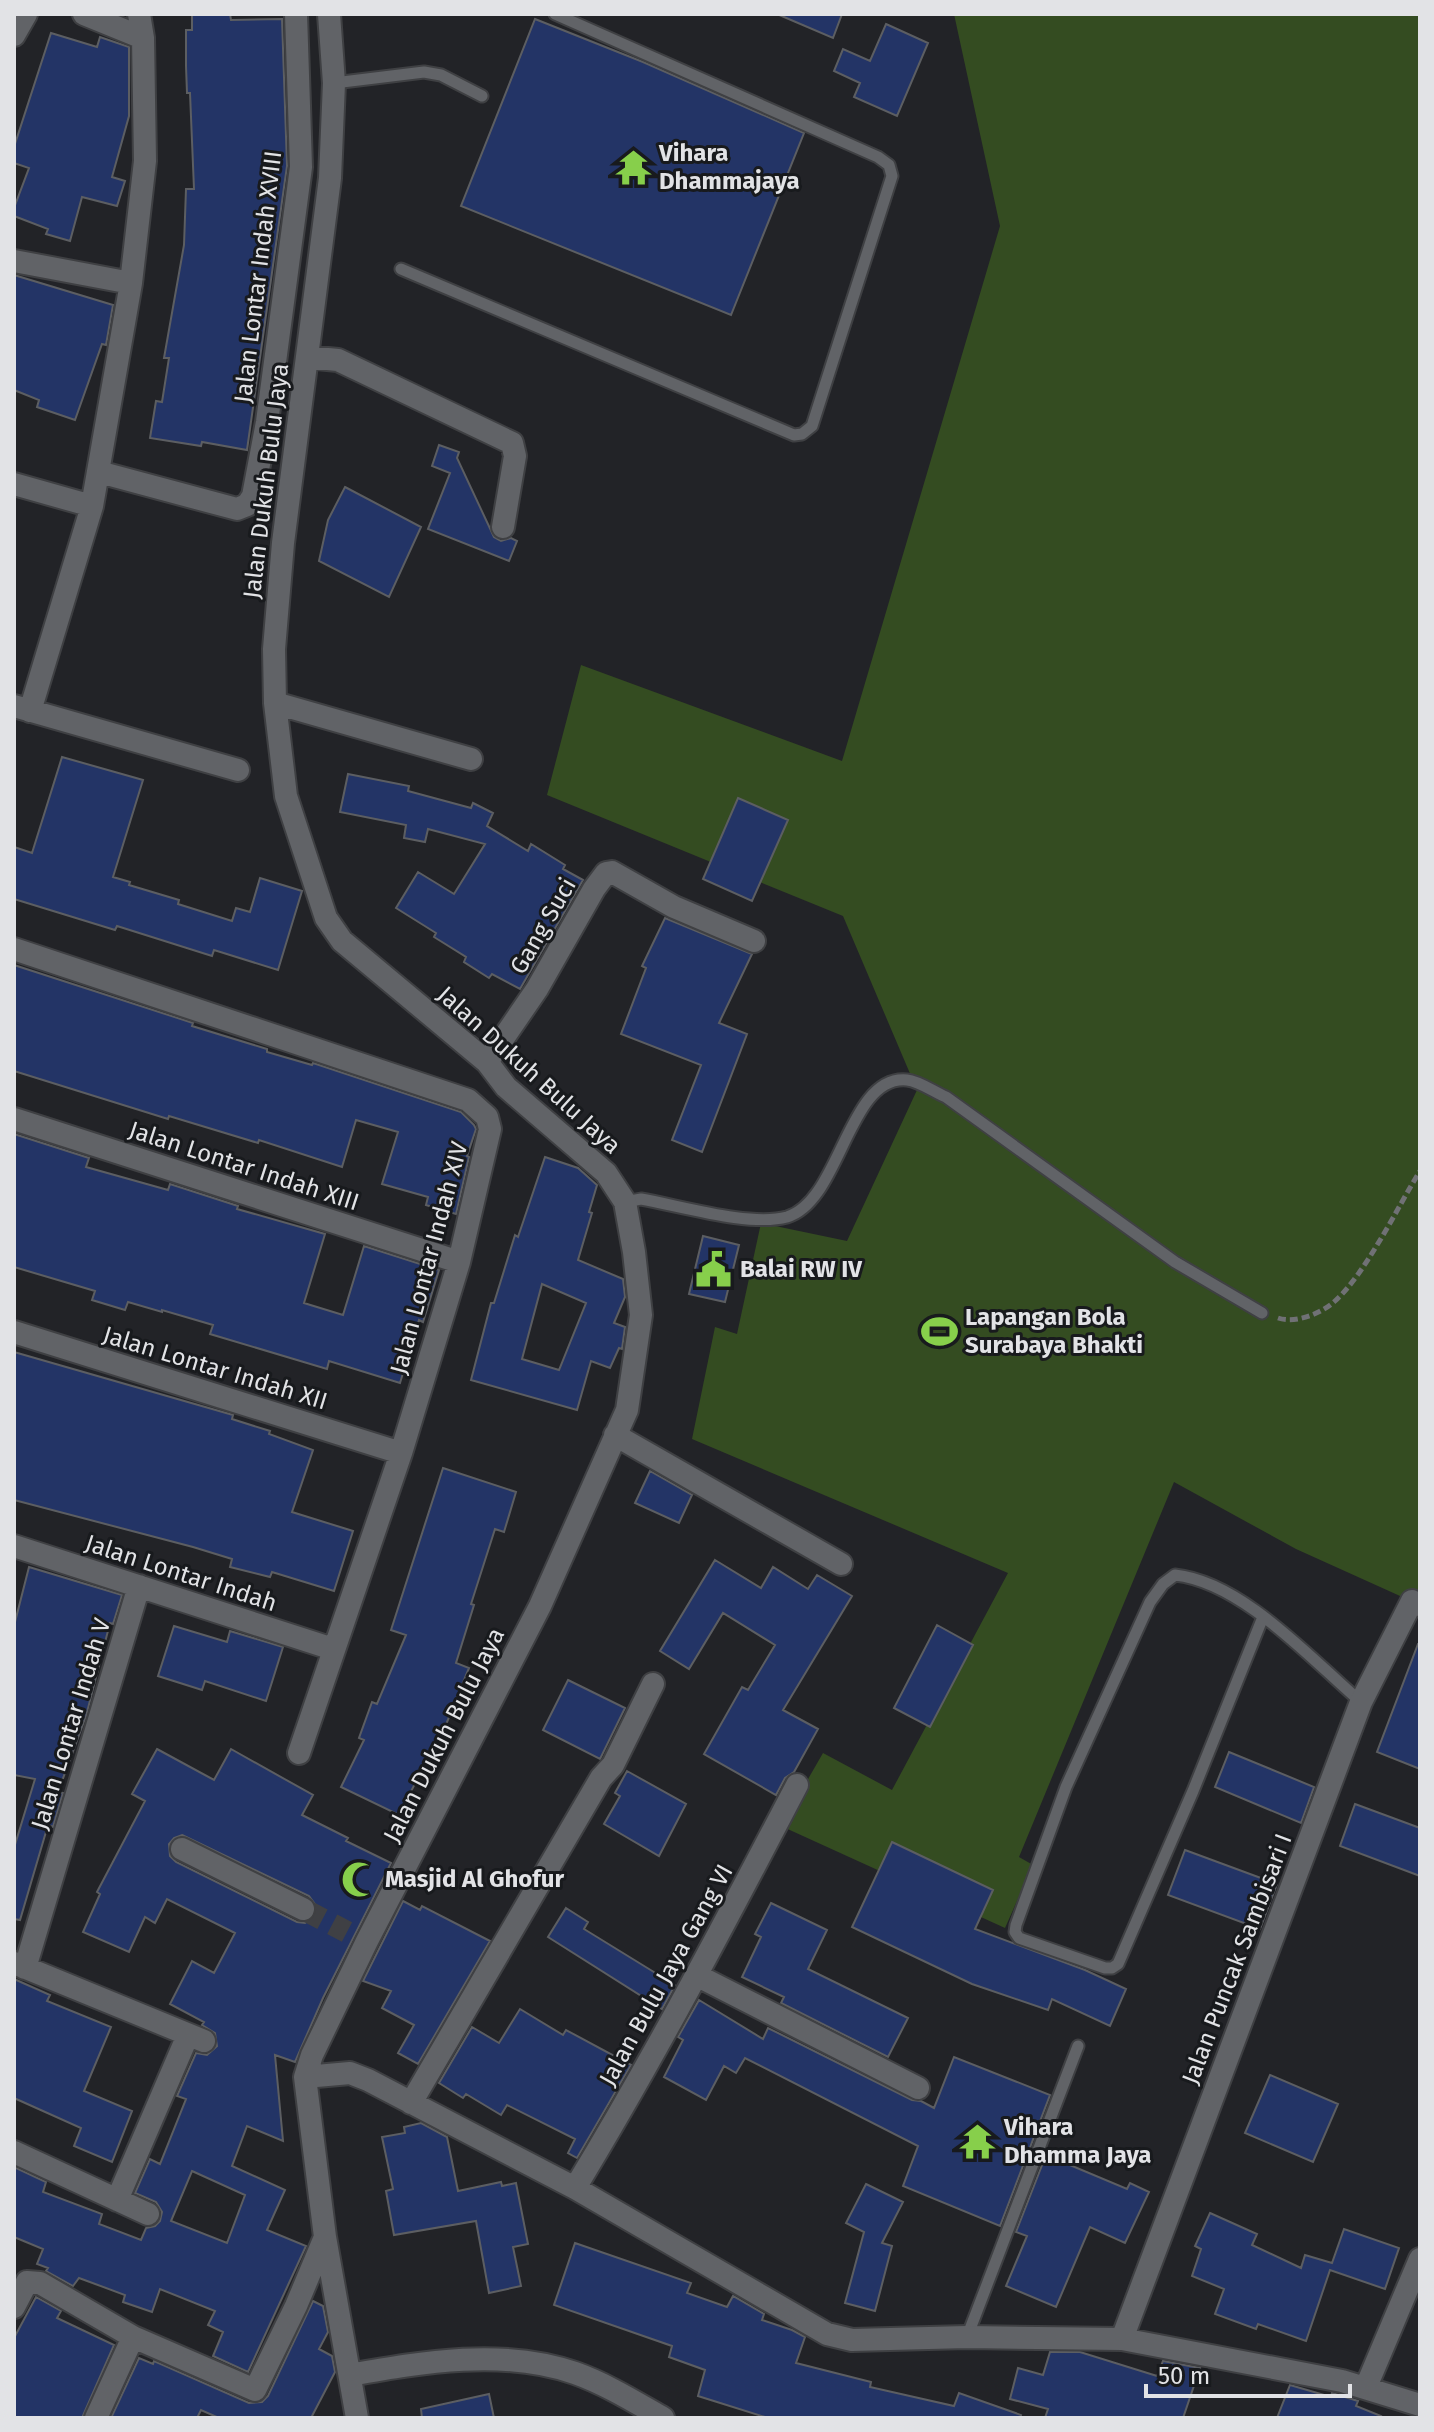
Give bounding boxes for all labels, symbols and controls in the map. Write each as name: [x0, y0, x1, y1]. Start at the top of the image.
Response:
place label: Vihara Dhammajaya: [658, 139, 800, 195]
temple icon: Vihara Dhammajaya: [614, 148, 652, 186]
street label: Jalan Lontar Indah XVIII: [229, 149, 287, 405]
street label: Jalan Dukuh Bulu Jaya: [238, 362, 294, 600]
street label: Gang Suci: [504, 873, 582, 979]
street label: Jalan Dukuh Bulu Jaya: [432, 980, 626, 1160]
street label: Jalan Lontar Indah XIII: [125, 1116, 363, 1216]
street label: Jalan Lontar Indah XIV: [384, 1138, 474, 1377]
public building icon: Balai RW IV: [695, 1250, 733, 1288]
place label: Balai RW IV: [740, 1255, 863, 1283]
place label: Lapangan Bola Surabaya Bhakti: [965, 1303, 1143, 1359]
sports icon: Lapangan Bola Surabaya Bhakti: [920, 1312, 958, 1350]
street label: Jalan Lontar Indah XII: [99, 1321, 331, 1415]
street label: Jalan Lontar Indah: [82, 1529, 280, 1617]
street label: Jalan Lontar Indah V: [26, 1614, 117, 1833]
street label: Jalan Dukuh Bulu Jaya: [378, 1623, 510, 1847]
street label: Jalan Puncak Sambisari I: [1176, 1830, 1298, 2088]
street label: Jalan Bulu Jaya Gang VI: [593, 1859, 739, 2091]
mosque icon: Masjid Al Ghofur: [340, 1860, 378, 1898]
place label: Masjid Al Ghofur: [385, 1865, 565, 1893]
place label: Vihara Dhamma Jaya: [1003, 2113, 1151, 2169]
temple icon: Vihara Dhamma Jaya: [959, 2122, 997, 2160]
scale bar: [1146, 2348, 1350, 2398]
text: 50 m: [1158, 2362, 1210, 2390]

